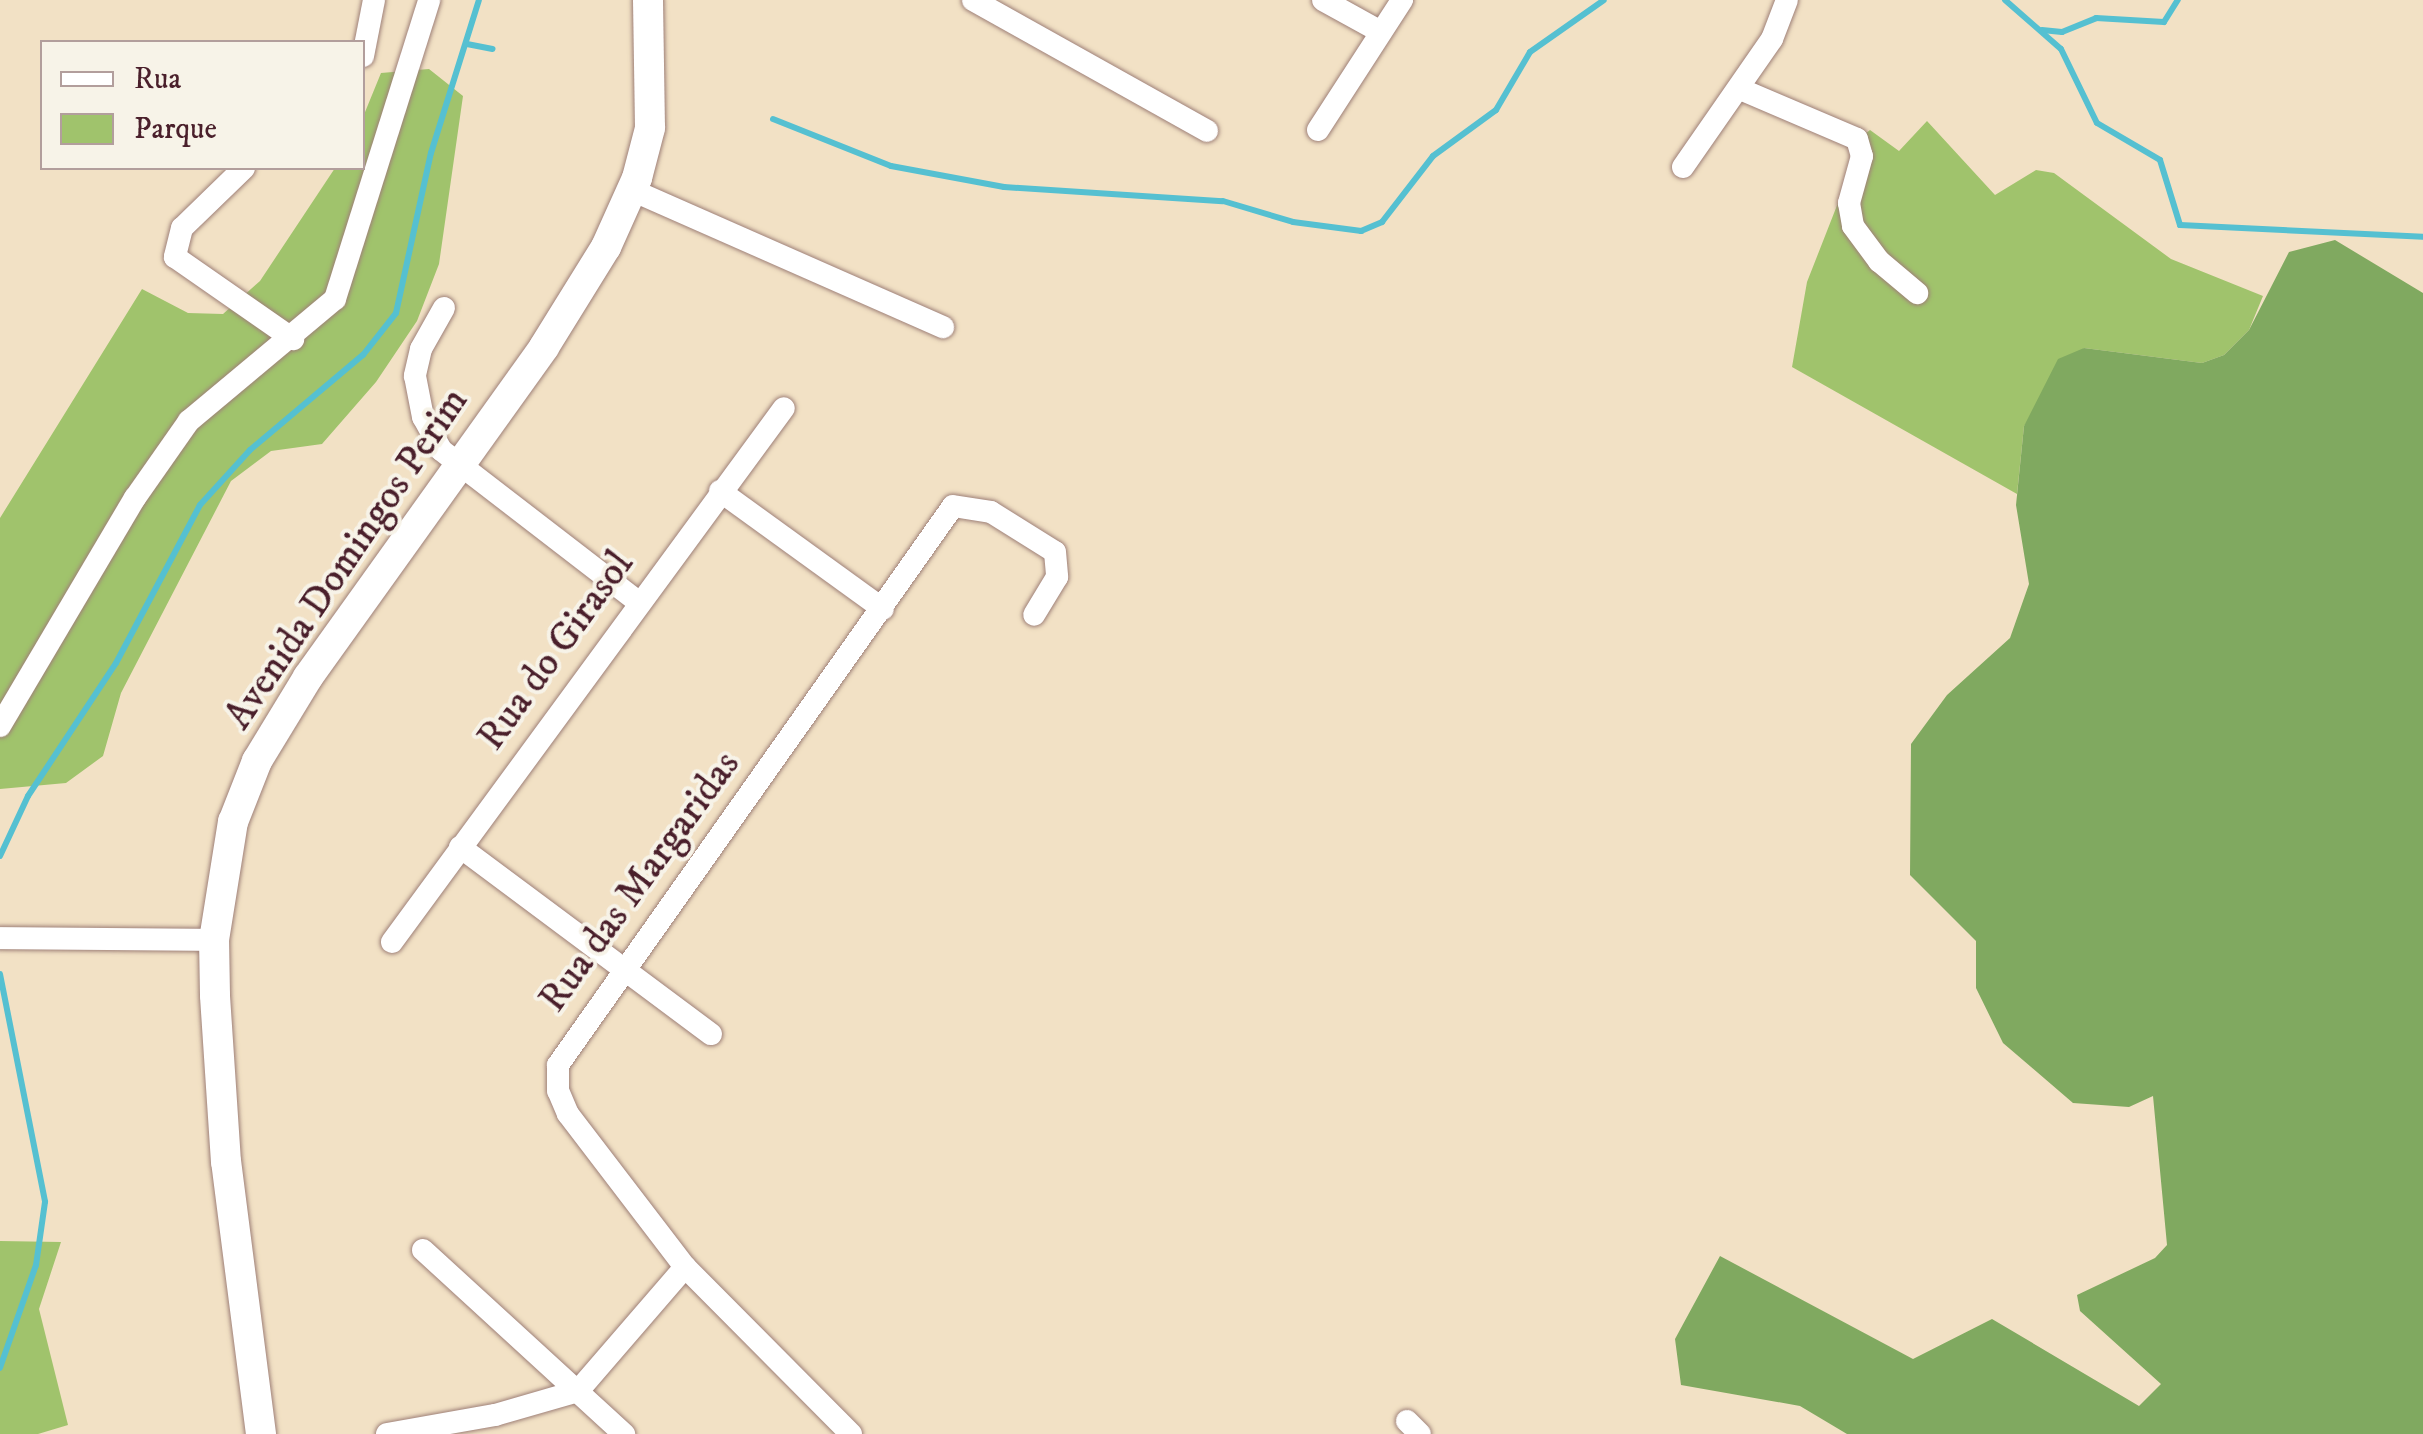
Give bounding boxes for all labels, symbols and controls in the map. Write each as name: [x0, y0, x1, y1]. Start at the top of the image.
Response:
legend: [40, 40, 365, 170]
text: Rua: [134, 61, 181, 98]
text: Parque: [134, 111, 217, 148]
street label: Avenida Domingos Perim: [215, 379, 479, 739]
street label: Rua do Girasol: [468, 542, 644, 760]
street label: Rua das Margaridas: [529, 742, 751, 1022]

